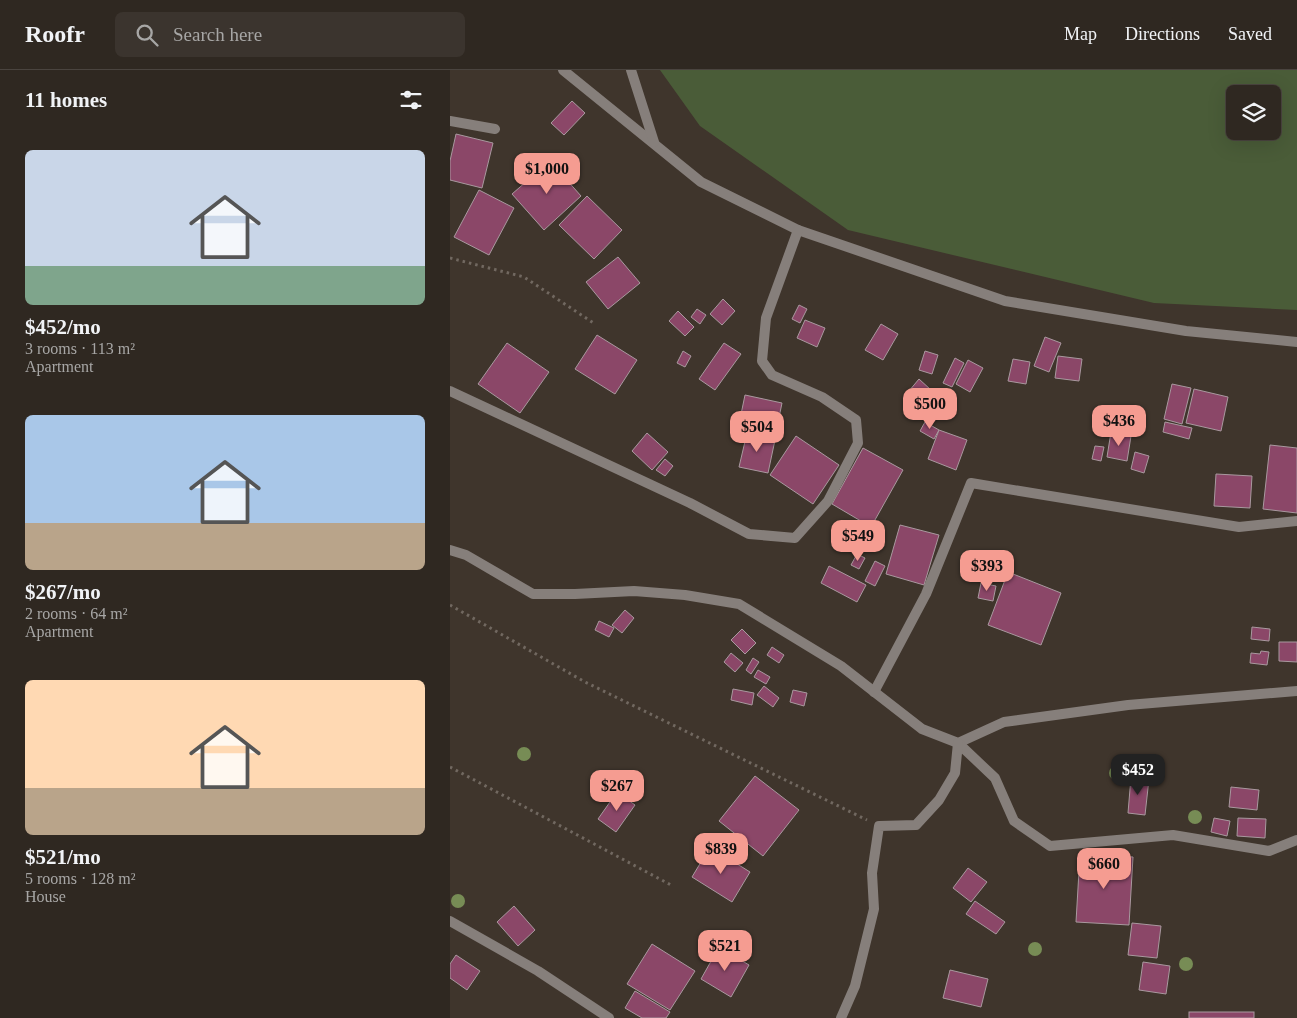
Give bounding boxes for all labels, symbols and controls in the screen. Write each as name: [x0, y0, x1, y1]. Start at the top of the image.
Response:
search box: [115, 12, 465, 57]
text: Roofr: [25, 21, 85, 47]
icon: search: [133, 21, 161, 49]
text: Search here: [173, 24, 262, 45]
text: Map: [1064, 24, 1097, 44]
text: Directions: [1125, 24, 1200, 44]
text: Saved: [1228, 24, 1272, 44]
map controls: [1226, 85, 1281, 140]
button: layers: [1226, 85, 1281, 140]
icon: filters: [397, 86, 425, 114]
text: 11 homes: [25, 88, 107, 112]
pin: $1,000: [506, 152, 588, 195]
text: $1,000: [525, 160, 569, 177]
icon: home: [180, 182, 270, 272]
text: $452/mo: [25, 315, 101, 339]
text: 3 rooms · 113 m²: [25, 340, 135, 357]
text: Apartment: [25, 358, 93, 375]
pin: $500: [900, 388, 960, 430]
text: $500: [914, 395, 946, 412]
pin: $436: [1089, 404, 1149, 447]
pin: $504: [727, 410, 787, 453]
text: $436: [1103, 412, 1135, 429]
text: $504: [741, 418, 773, 435]
icon: home: [180, 447, 270, 537]
pin: $549: [828, 520, 888, 562]
text: $549: [842, 527, 874, 544]
pin: $393: [957, 550, 1017, 592]
text: $393: [971, 557, 1003, 574]
text: $267/mo: [25, 580, 101, 604]
text: 2 rooms · 64 m²: [25, 605, 128, 622]
text: Apartment: [25, 623, 93, 640]
icon: home: [180, 712, 270, 802]
pin: $452: [1108, 754, 1168, 796]
text: $452: [1122, 761, 1154, 778]
pin: $267: [587, 770, 647, 812]
text: $267: [601, 777, 633, 794]
pin: $839: [691, 832, 751, 875]
text: $839: [705, 840, 737, 857]
text: $521/mo: [25, 845, 101, 869]
pin: $660: [1074, 848, 1134, 890]
text: $660: [1088, 855, 1120, 872]
text: 5 rooms · 128 m²: [25, 870, 136, 887]
text: House: [25, 888, 66, 905]
pin: $521: [695, 930, 755, 972]
text: $521: [709, 937, 741, 954]

